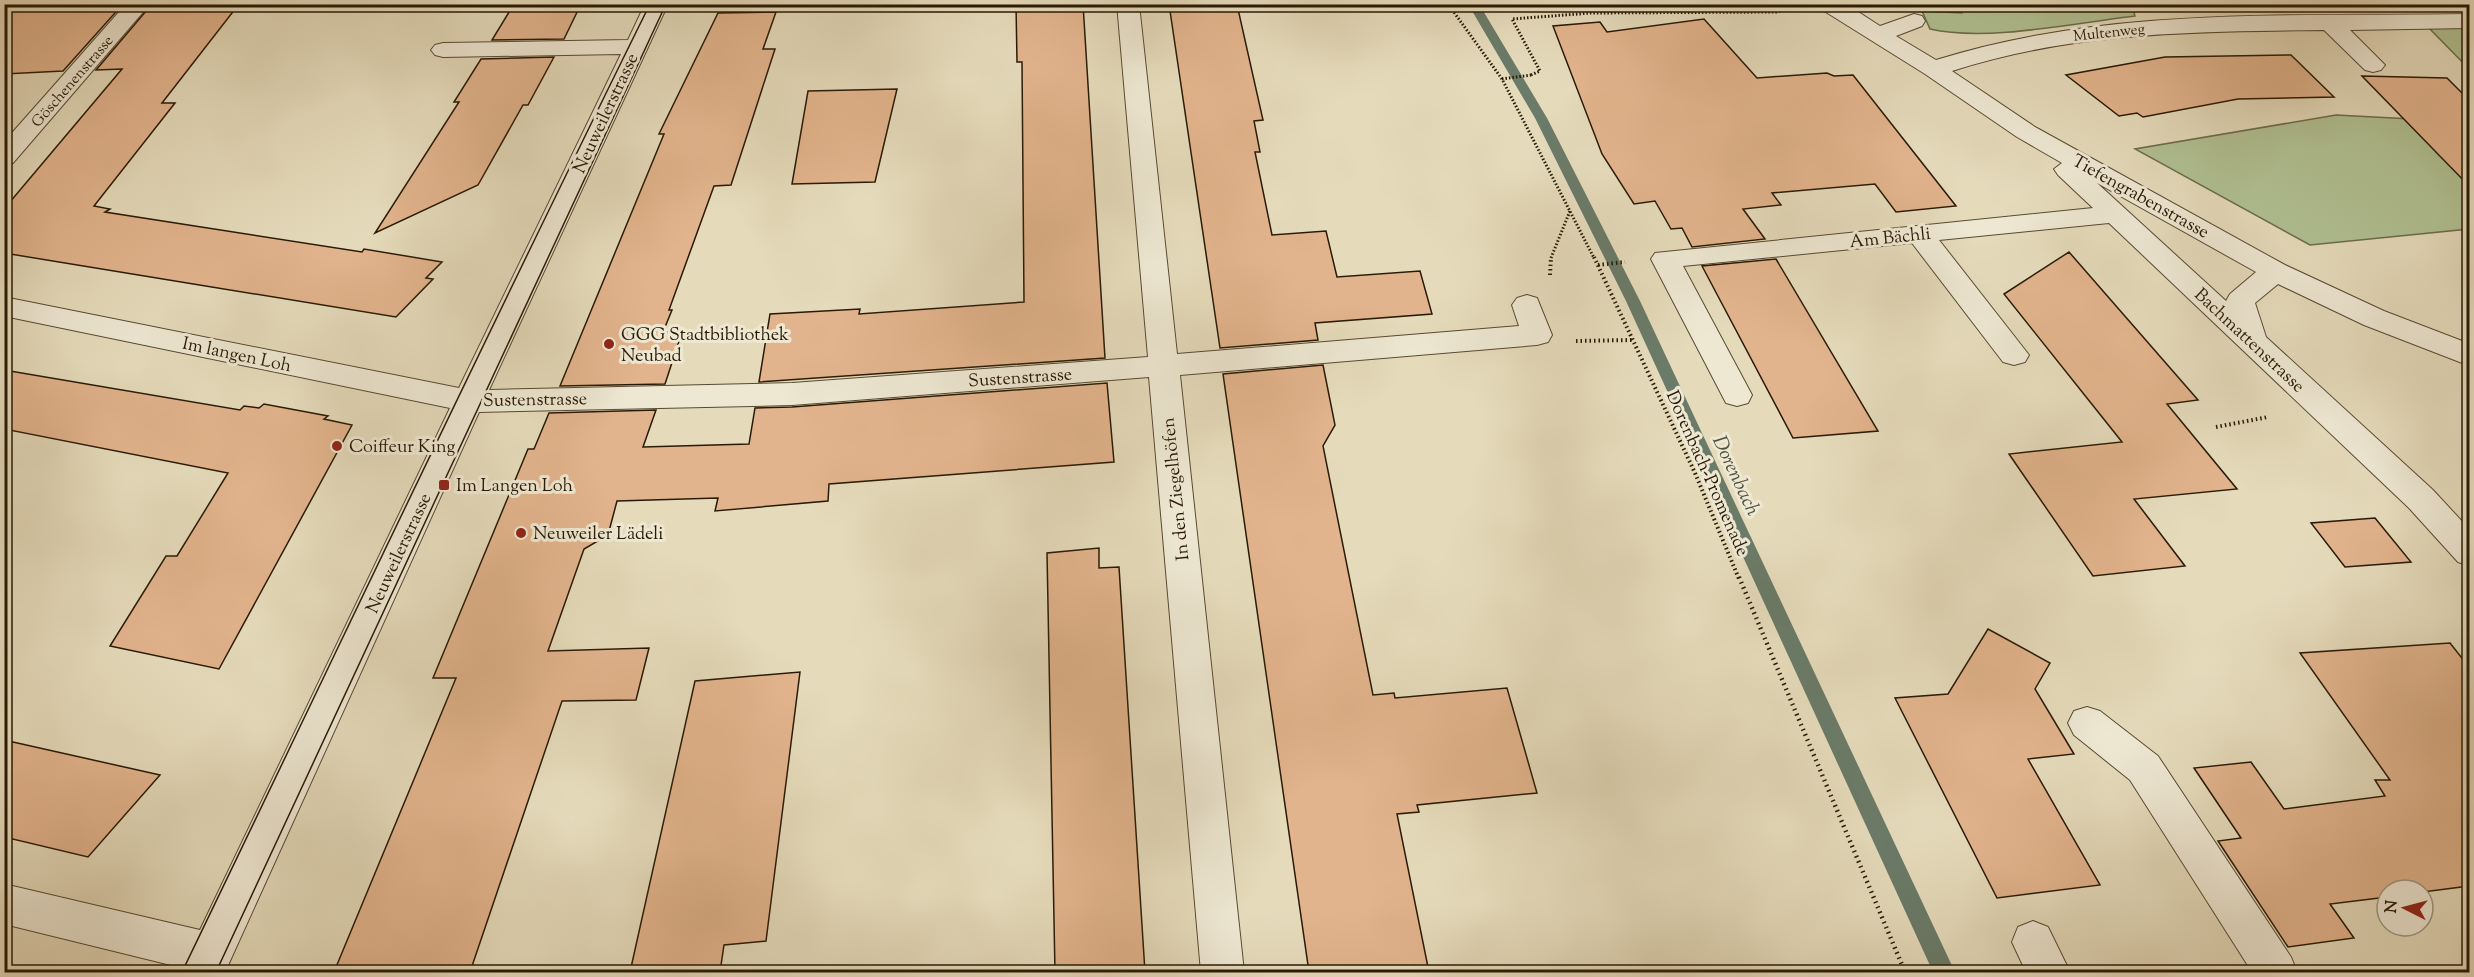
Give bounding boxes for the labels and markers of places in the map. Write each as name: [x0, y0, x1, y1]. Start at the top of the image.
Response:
place label: GGG Stadtbibliothek Neubad: [621, 323, 789, 370]
marker: GGG Stadtbibliothek Neubad: [602, 337, 616, 351]
place label: Coiffeur King: [349, 435, 455, 461]
marker: Coiffeur King: [330, 439, 344, 453]
place label: Im Langen Loh: [456, 474, 573, 500]
marker: Im Langen Loh: [437, 478, 451, 492]
place label: Neuweiler Lädeli: [533, 522, 663, 548]
marker: Neuweiler Lädeli: [514, 526, 528, 540]

